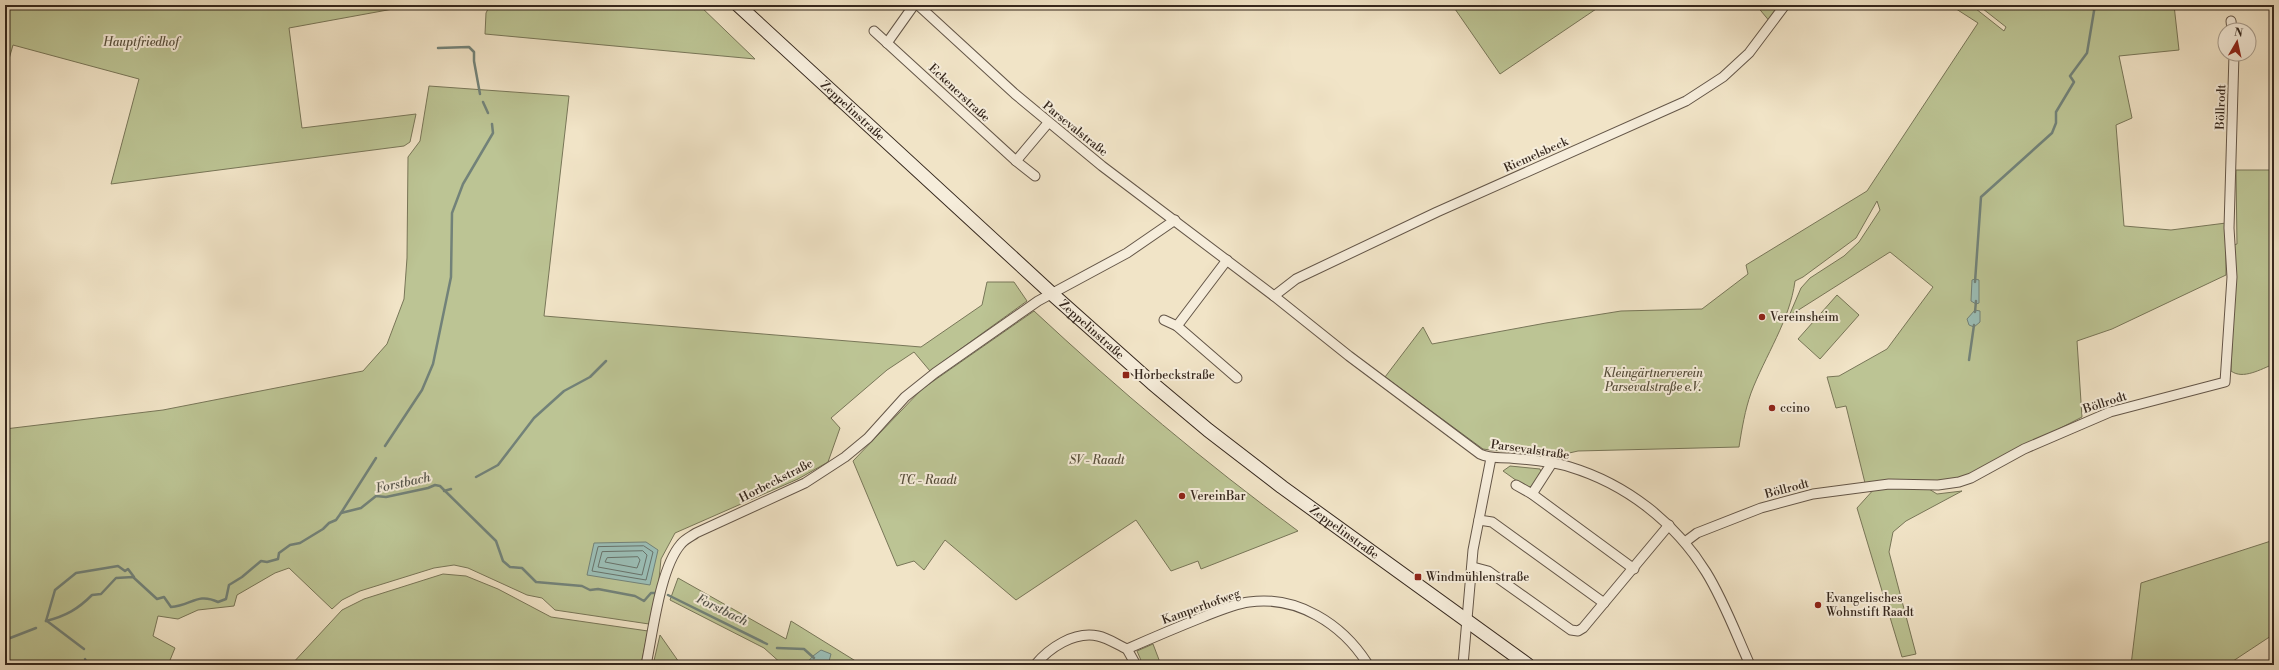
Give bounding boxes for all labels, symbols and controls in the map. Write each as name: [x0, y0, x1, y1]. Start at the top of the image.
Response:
north arrow: [2217, 22, 2257, 62]
text: N: [2233, 26, 2244, 41]
park label: Hauptfriedhof: [102, 35, 182, 50]
street label: Eckenerstraße: [925, 61, 993, 125]
street label: Zeppelinstraße: [818, 77, 888, 144]
street label: Böllrodt: [2213, 83, 2229, 131]
street label: Parsevalstraße: [1039, 98, 1111, 160]
street label: Riemelsbeck: [1501, 134, 1571, 176]
street label: Zeppelinstraße: [1056, 296, 1127, 362]
place label: Vereinsheim: [1769, 310, 1839, 325]
marker: Vereinsheim: [1757, 312, 1767, 322]
park label: Kleingärtnerverein Parsevalstraße e.V.: [1603, 366, 1703, 395]
place label: Horbeckstraße: [1134, 368, 1215, 383]
marker: Horbeckstraße: [1121, 370, 1131, 380]
street label: Böllrodt: [2080, 389, 2129, 417]
place label: ccino: [1780, 401, 1810, 416]
marker: ccino: [1767, 403, 1777, 413]
street label: Parsevalstraße: [1490, 437, 1570, 463]
park label: SV - Raadt: [1069, 453, 1126, 468]
street label: Horbeckstraße: [737, 456, 815, 506]
water label: Forstbach: [374, 469, 433, 497]
park label: TC - Raadt: [899, 473, 958, 488]
street label: Böllrodt: [1762, 476, 1811, 502]
place label: VereinBar: [1189, 489, 1246, 504]
marker: VereinBar: [1177, 491, 1187, 501]
street label: Zeppelinstraße: [1307, 502, 1382, 562]
place label: Windmühlenstraße: [1425, 570, 1529, 585]
marker: Windmühlenstraße: [1413, 572, 1423, 582]
street label: Kamperhofweg: [1160, 586, 1243, 628]
water label: Forstbach: [693, 591, 751, 630]
place label: Evangelisches Wohnstift Raadt: [1825, 591, 1915, 620]
marker: Evangelisches Wohnstift Raadt: [1813, 600, 1823, 610]

